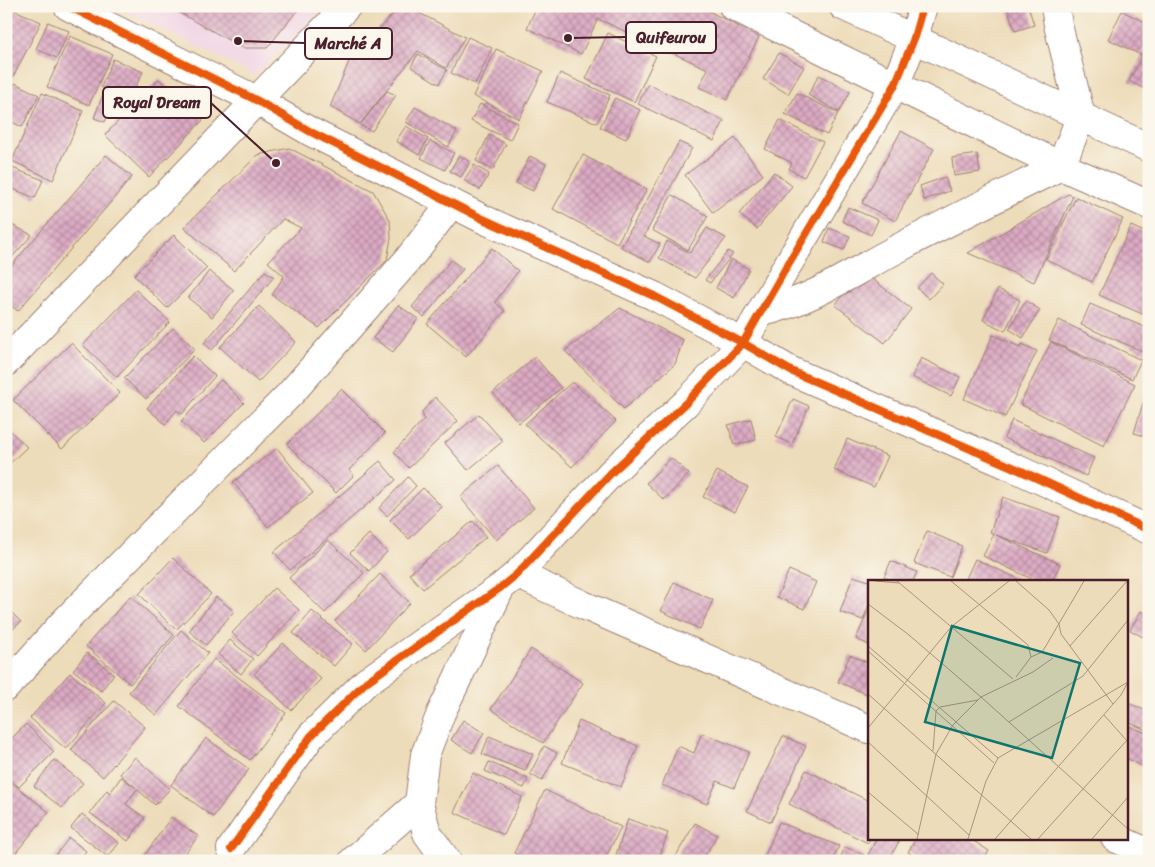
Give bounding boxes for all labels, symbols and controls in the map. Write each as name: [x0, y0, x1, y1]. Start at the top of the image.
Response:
callout: Quifeurou: [626, 22, 716, 53]
text: Quifeurou: [635, 23, 706, 52]
callout: Marché A: [305, 28, 392, 59]
text: Marché A: [314, 29, 381, 58]
callout: Royal Dream: [103, 87, 211, 118]
text: Royal Dream: [112, 88, 201, 117]
inset map: [868, 580, 1128, 840]

